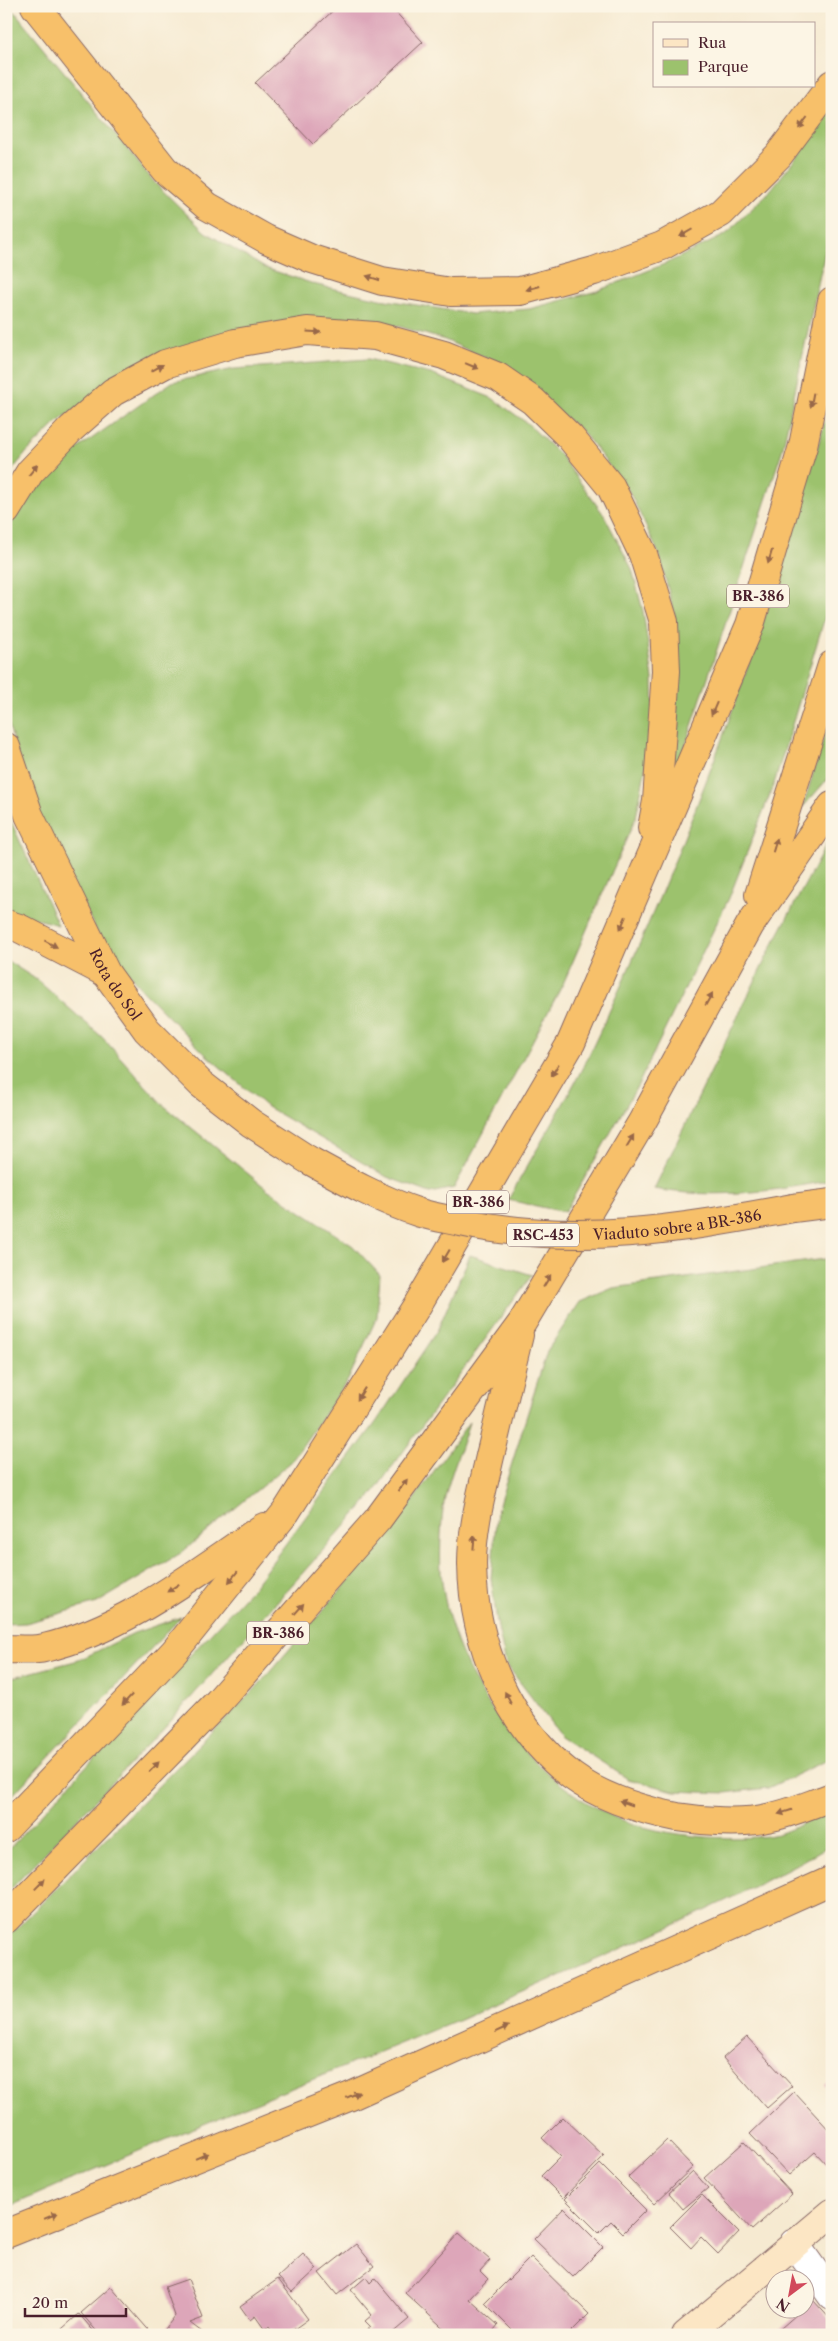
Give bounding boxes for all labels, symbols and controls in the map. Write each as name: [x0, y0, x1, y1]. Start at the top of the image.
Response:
legend: [653, 22, 816, 88]
text: Rua: [698, 33, 726, 52]
text: Parque: [698, 57, 748, 76]
one-way arrow: [798, 116, 808, 130]
one-way arrow: [678, 229, 693, 237]
one-way arrow: [365, 274, 380, 282]
one-way arrow: [526, 284, 541, 292]
one-way arrow: [307, 328, 323, 336]
one-way arrow: [465, 362, 480, 370]
one-way arrow: [150, 364, 164, 372]
one-way arrow: [808, 392, 816, 408]
one-way arrow: [27, 464, 38, 477]
one-way arrow: [765, 549, 773, 564]
road number: BR-386: [727, 584, 789, 608]
one-way arrow: [709, 702, 717, 716]
one-way arrow: [772, 838, 779, 853]
one-way arrow: [618, 916, 626, 930]
one-way arrow: [43, 940, 58, 948]
street label: Rota do Sol: [86, 945, 146, 1024]
one-way arrow: [705, 992, 713, 1007]
one-way arrow: [551, 1064, 560, 1077]
one-way arrow: [625, 1135, 634, 1148]
road number: BR-386: [447, 1190, 509, 1214]
street label: Viaduto sobre a BR-386: [592, 1205, 763, 1244]
road number: RSC-453: [507, 1224, 579, 1246]
one-way arrow: [442, 1249, 451, 1262]
one-way arrow: [542, 1274, 551, 1287]
one-way arrow: [356, 1387, 366, 1400]
one-way arrow: [398, 1479, 409, 1492]
one-way arrow: [470, 1534, 478, 1550]
one-way arrow: [228, 1571, 239, 1584]
one-way arrow: [166, 1583, 180, 1593]
one-way arrow: [293, 1603, 304, 1615]
road number: BR-386: [247, 1622, 309, 1645]
one-way arrow: [503, 1691, 512, 1706]
one-way arrow: [121, 1694, 133, 1706]
one-way arrow: [148, 1762, 160, 1774]
one-way arrow: [618, 1799, 633, 1807]
one-way arrow: [778, 1809, 793, 1817]
one-way arrow: [34, 1878, 46, 1890]
one-way arrow: [495, 2025, 509, 2033]
one-way arrow: [346, 2090, 360, 2098]
one-way arrow: [195, 2151, 209, 2159]
one-way arrow: [44, 2212, 59, 2219]
north arrow: [766, 2268, 816, 2318]
scale bar: [25, 2286, 126, 2318]
text: 20 m: [32, 2293, 68, 2312]
text: N: [773, 2294, 793, 2316]

